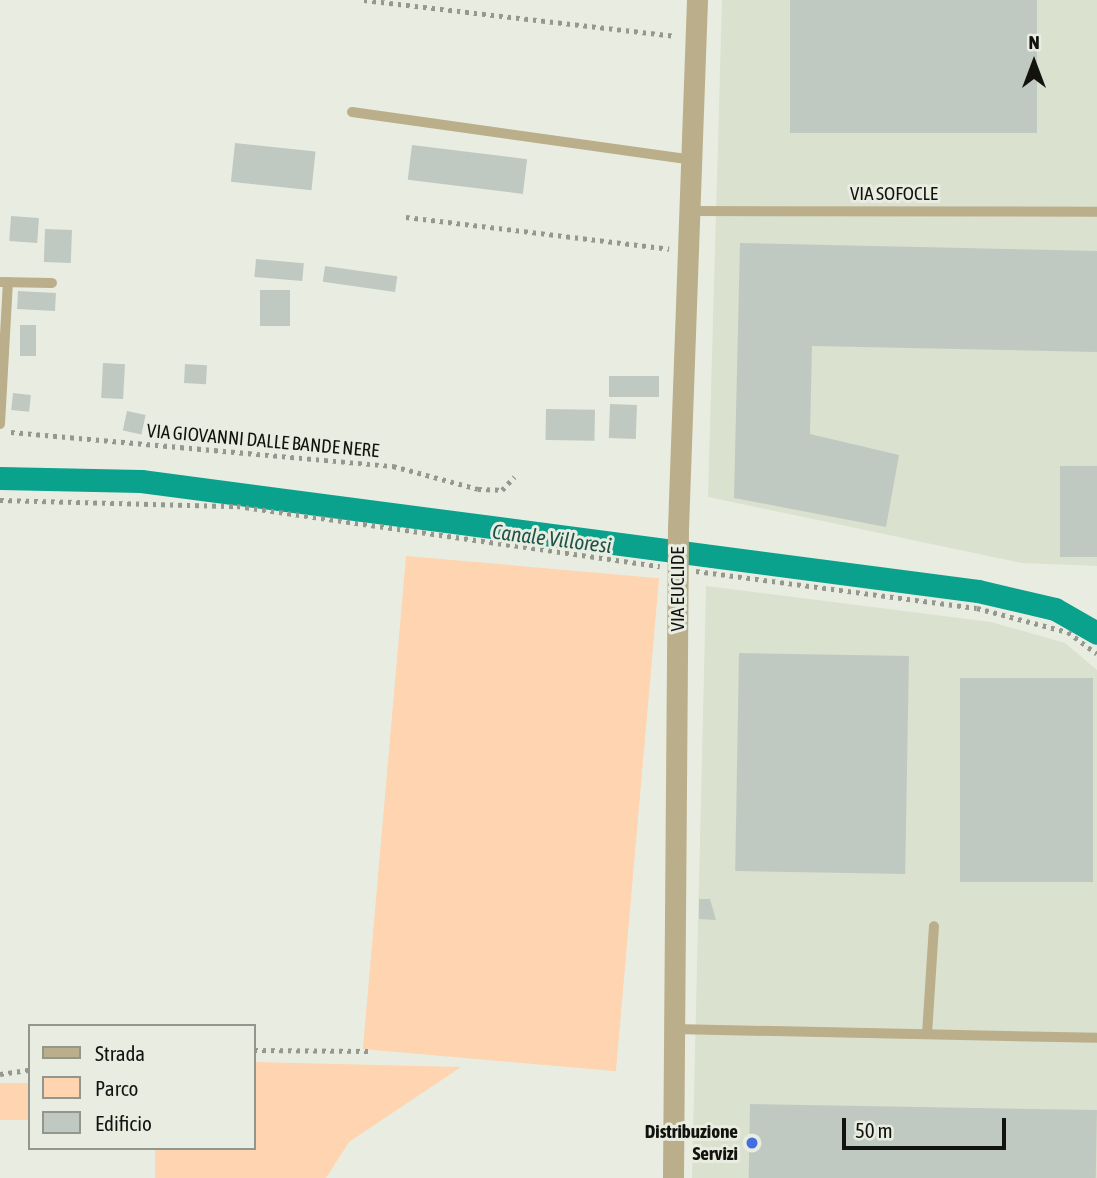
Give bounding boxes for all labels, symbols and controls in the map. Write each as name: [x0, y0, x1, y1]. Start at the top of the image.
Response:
north arrow: [999, 28, 1069, 98]
text: N: [1028, 31, 1040, 53]
street label: VIA SOFOCLE: [850, 183, 938, 205]
street label: VIA GIOVANNI DALLE BANDE NERE: [146, 419, 380, 463]
water label: Canale Villoresi: [491, 518, 613, 558]
street label: VIA EUCLIDE: [667, 547, 689, 631]
legend: [28, 1024, 256, 1150]
text: Strada: [95, 1041, 145, 1065]
text: Parco: [95, 1076, 138, 1100]
scale bar: [845, 1104, 1010, 1148]
text: Edificio: [95, 1111, 152, 1135]
text: 50 m: [855, 1118, 893, 1142]
place label: Distribuzione Servizi: [645, 1121, 738, 1165]
marker: Distribuzione Servizi: [744, 1135, 760, 1151]

